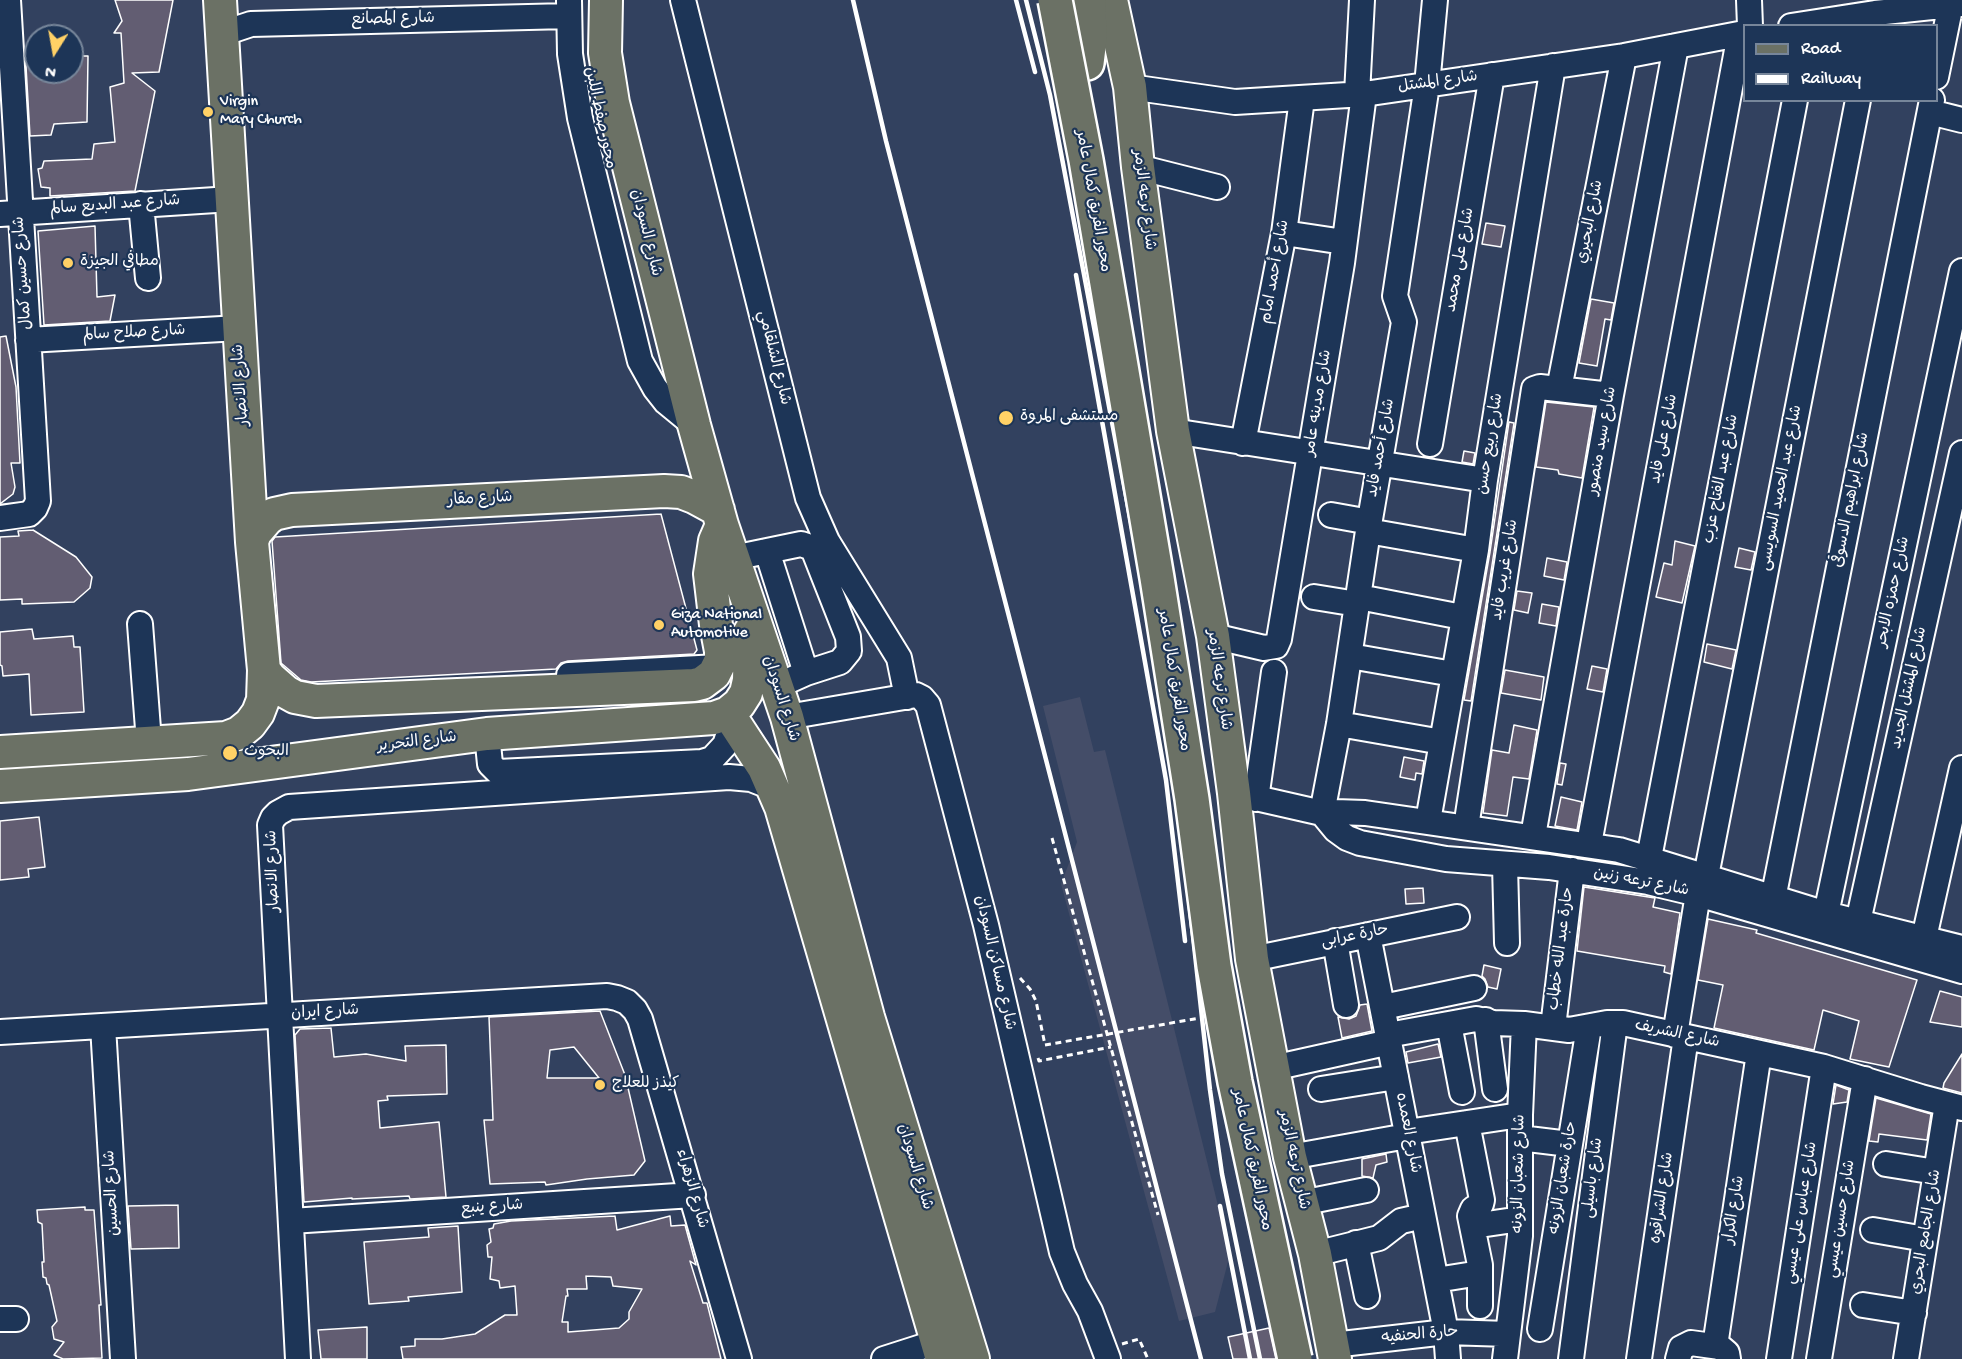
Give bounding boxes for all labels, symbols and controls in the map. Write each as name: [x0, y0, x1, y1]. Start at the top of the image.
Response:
street label: شارع المصانع: [351, 10, 435, 30]
north arrow: [24, 24, 84, 84]
legend: [1743, 24, 1938, 102]
text: Road: [1801, 39, 1840, 60]
text: N: [44, 60, 58, 81]
street label: محور صفط اللبن: [579, 65, 619, 171]
street label: شارع المشتل: [1397, 68, 1479, 98]
text: Railway: [1801, 69, 1861, 90]
place label: Virgin Mary Church: [220, 93, 302, 131]
marker: Virgin Mary Church: [201, 105, 215, 119]
street label: محور الفريق كمال عامر: [1070, 128, 1114, 274]
street label: شارع ترعه الزمر: [1127, 149, 1159, 251]
street label: شارع البحيري: [1573, 179, 1609, 265]
street label: شارع السودان: [625, 187, 665, 279]
street label: شارع عبد البديع سالم: [49, 192, 181, 220]
street label: شارع على محمد: [1442, 206, 1480, 314]
street label: شارع حسين كمال: [10, 216, 38, 330]
street label: شارع أحمد امام: [1257, 219, 1295, 325]
place label: مطافي الجيزة: [80, 253, 159, 273]
marker: مطافي الجيزة: [61, 256, 75, 270]
street label: شارع الشلقامي: [752, 309, 794, 407]
street label: شارع صلاح سالم: [82, 322, 186, 346]
street label: شارع الانصار: [230, 343, 254, 427]
street label: شارع مدينه عامر: [1301, 348, 1337, 458]
street label: شارع سيد منصور: [1584, 385, 1622, 497]
street label: شارع ربيع حسن: [1474, 392, 1508, 496]
street label: شارع على فايد: [1647, 393, 1683, 485]
street label: شارع أحمد فايد: [1364, 397, 1400, 499]
street label: شارع عبد الحميد السويسى: [1757, 403, 1807, 573]
place label: مستشفى المروة: [1020, 408, 1118, 428]
marker: مستشفى المروة: [997, 409, 1015, 427]
street label: شارع عبد الفتاح عزب: [1700, 413, 1744, 545]
street label: شارع ابراهيم الدسوقى: [1829, 431, 1875, 569]
street label: شارع مقار: [447, 489, 513, 511]
street label: شارع غريب فايد: [1489, 518, 1523, 622]
street label: شارع حمزه الابحر: [1873, 535, 1915, 649]
place label: Giza National Automotive: [671, 606, 762, 644]
street label: محور الفريق كمال عامر: [1152, 607, 1194, 753]
marker: Giza National Automotive: [652, 618, 666, 632]
street label: شارع المشتل الجديد: [1888, 625, 1932, 751]
street label: شارع ترعه الزمر: [1201, 628, 1235, 732]
street label: شارع السودان: [757, 654, 803, 744]
street label: شارع التحرير: [376, 729, 458, 757]
place label: البحوث: [244, 743, 289, 763]
marker: البحوث: [221, 744, 239, 762]
street label: شارع الانصار: [263, 830, 285, 912]
street label: شارع ترعه زنين: [1592, 864, 1690, 902]
street label: حارة عبد الله خطاب: [1545, 886, 1579, 1012]
street label: شارع مساكن السودان: [969, 894, 1019, 1032]
street label: حارة عرابى: [1320, 921, 1390, 953]
street label: شارع ايران: [291, 1002, 359, 1024]
street label: شارع الشريف: [1633, 1017, 1721, 1053]
place label: كيذز للعلاج: [612, 1075, 679, 1095]
marker: كيذز للعلاج: [593, 1078, 607, 1092]
street label: محور الفريق كمال عامر: [1227, 1087, 1275, 1233]
street label: شارع العمده: [1390, 1091, 1424, 1175]
street label: شارع ترعه الزمر: [1273, 1108, 1313, 1212]
street label: شارع شعبان الزونه: [1509, 1114, 1531, 1234]
street label: حارة شعبان الزونه: [1546, 1120, 1582, 1236]
street label: شارع السودان: [892, 1122, 936, 1212]
street label: شارع باسيلى: [1580, 1137, 1608, 1219]
street label: شارع عباس على عيسي: [1781, 1140, 1823, 1286]
street label: شارع الزهراء: [671, 1147, 711, 1231]
street label: شارع الحسين: [101, 1150, 125, 1236]
street label: شارع الشراقوه: [1647, 1151, 1679, 1245]
street label: شارع حسين عيسي: [1823, 1159, 1861, 1279]
street label: شارع الجامع البحري: [1908, 1168, 1946, 1296]
street label: شارع الكرار: [1720, 1174, 1750, 1246]
street label: شارع ينبع: [460, 1196, 524, 1220]
street label: حارة الحنفيه: [1381, 1323, 1459, 1349]

